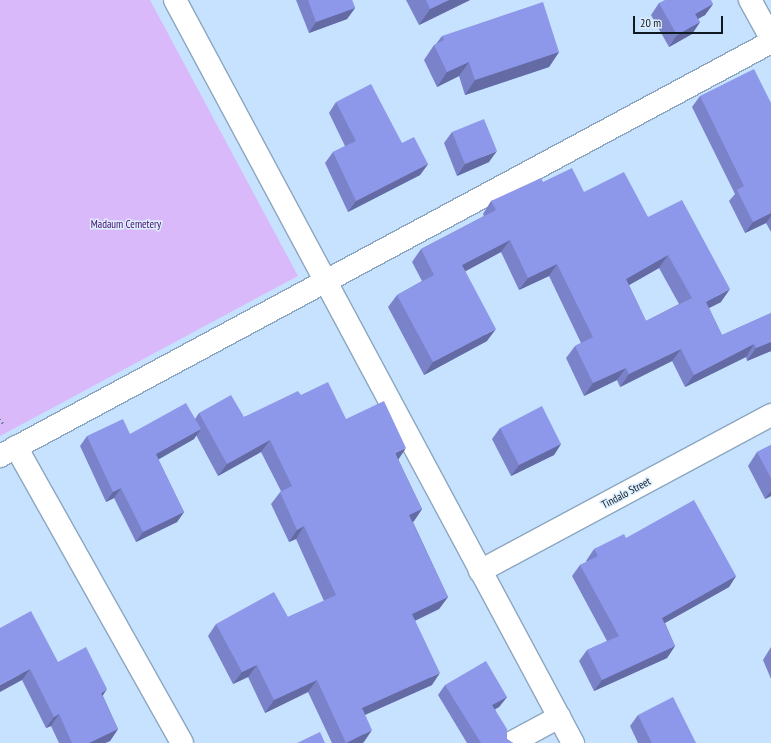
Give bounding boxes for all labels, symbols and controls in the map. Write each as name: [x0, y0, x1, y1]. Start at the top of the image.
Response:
scale bar: [635, 8, 725, 34]
text: 20 m: [640, 15, 661, 30]
park label: Madaum Cemetery: [91, 217, 161, 231]
street label: Tindalo Street: [599, 475, 653, 511]

